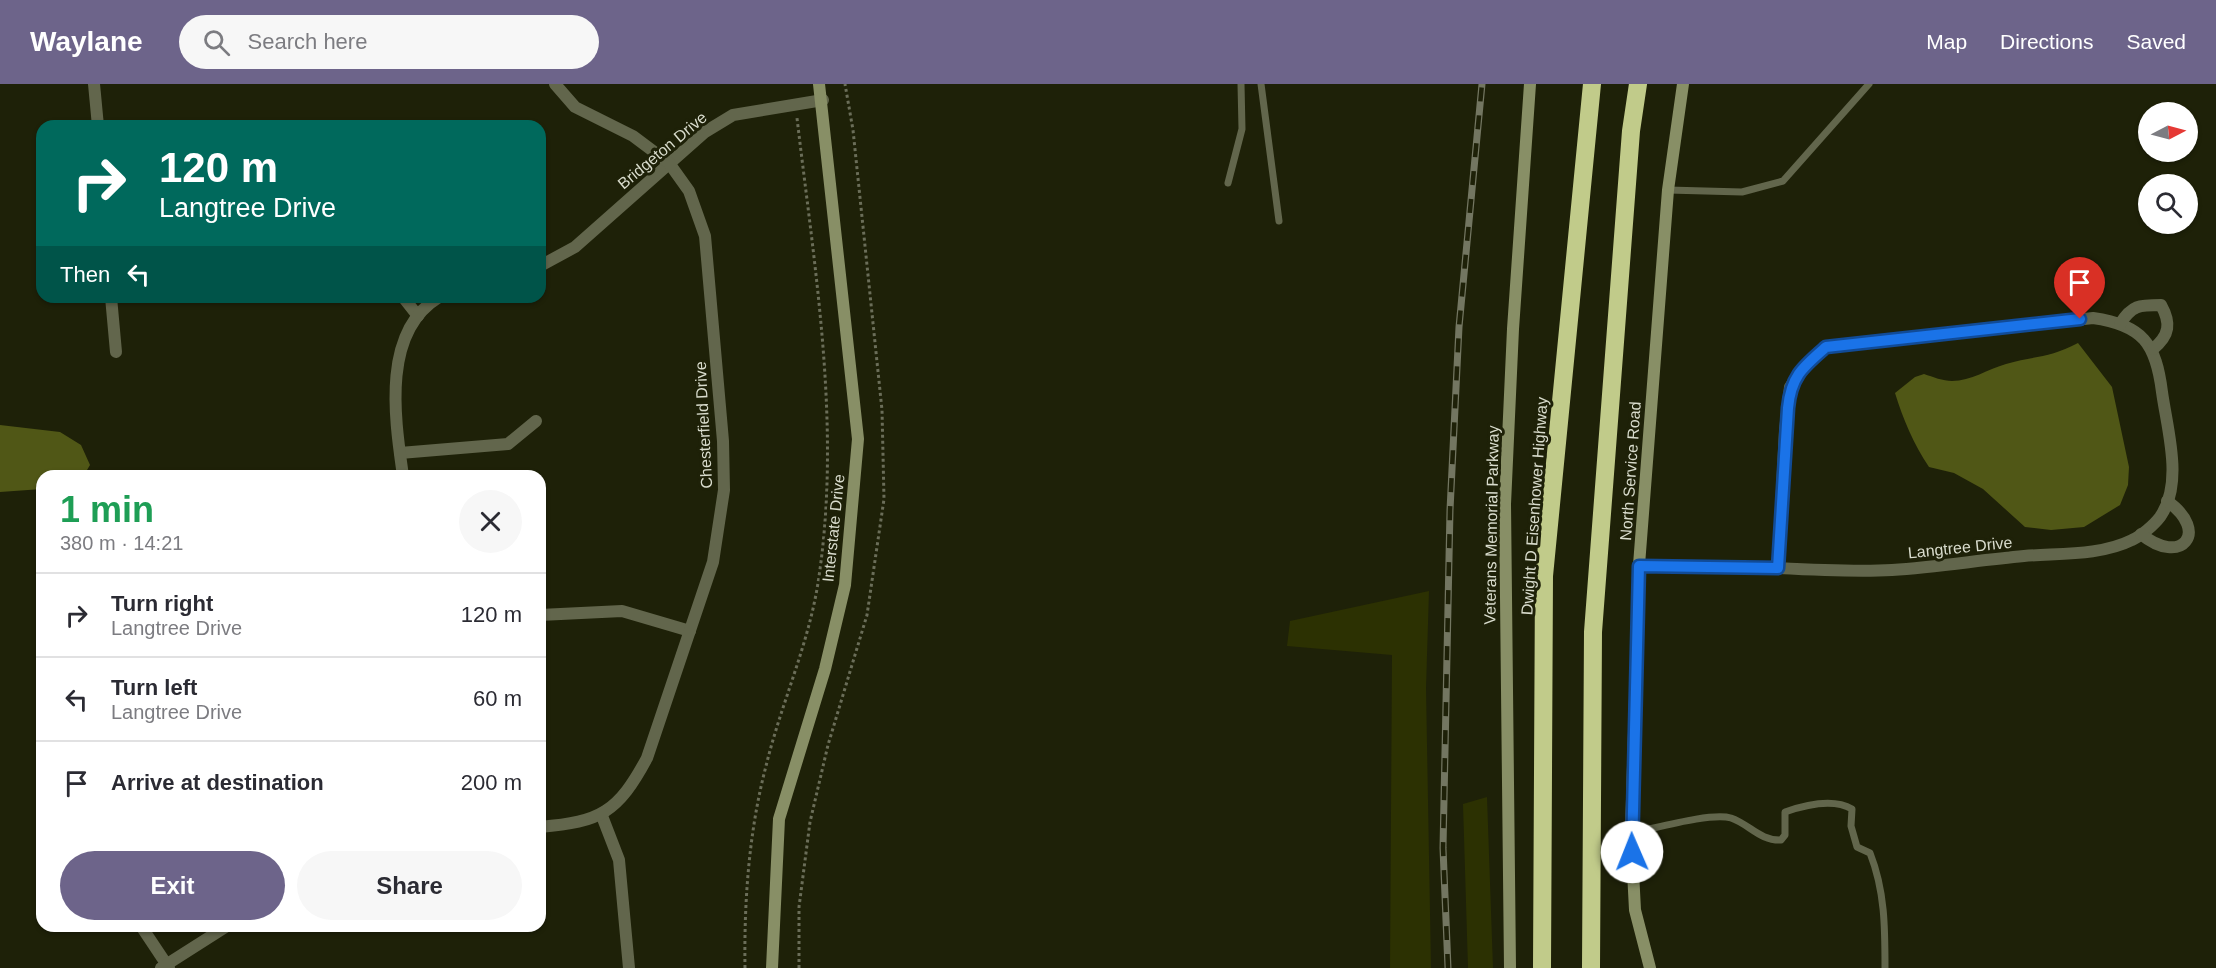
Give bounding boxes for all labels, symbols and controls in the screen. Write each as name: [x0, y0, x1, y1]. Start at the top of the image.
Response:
search box: [179, 15, 599, 69]
text: Waylane: [30, 26, 143, 57]
icon: search: [200, 26, 233, 59]
text: Search here: [248, 29, 367, 54]
text: Map: [1926, 30, 1967, 53]
text: Directions: [2000, 30, 2093, 53]
text: Saved: [2126, 30, 2186, 53]
north arrow: [2138, 102, 2198, 162]
map controls: [2138, 102, 2198, 234]
street label: Bridgeton Drive: [615, 108, 710, 192]
icon: right: [60, 144, 138, 222]
text: 120 m: [159, 144, 278, 191]
button: search: [2138, 174, 2198, 234]
text: Langtree Drive: [159, 193, 336, 223]
pin: [2054, 257, 2105, 319]
icon: left: [122, 258, 155, 291]
text: Then: [60, 262, 110, 287]
icon: arrive: [2063, 266, 2096, 299]
street label: Chesterfield Drive: [692, 361, 715, 489]
street label: Dwight D Eisenhower Highway: [1518, 396, 1551, 616]
street label: North Service Road: [1617, 401, 1644, 541]
street label: Veterans Memorial Parkway: [1481, 425, 1502, 625]
street label: Interstate Drive: [819, 473, 848, 583]
text: 1 min: [60, 489, 154, 530]
button: close: [459, 490, 522, 553]
text: 380 m · 14:21: [60, 532, 183, 554]
street label: Langtree Drive: [1907, 534, 2013, 561]
text: Turn right: [111, 591, 213, 616]
icon: right: [60, 599, 93, 632]
text: 120 m: [461, 602, 522, 627]
text: Langtree Drive: [111, 617, 242, 639]
text: Turn left: [111, 675, 197, 700]
icon: left: [60, 683, 93, 716]
text: 60 m: [473, 686, 522, 711]
text: Langtree Drive: [111, 701, 242, 723]
icon: arrive: [60, 767, 93, 800]
text: Arrive at destination: [111, 770, 324, 795]
text: 200 m: [461, 770, 522, 795]
position arrow: [1600, 820, 1664, 884]
button: Exit: [60, 851, 285, 920]
button: Share: [297, 851, 522, 920]

